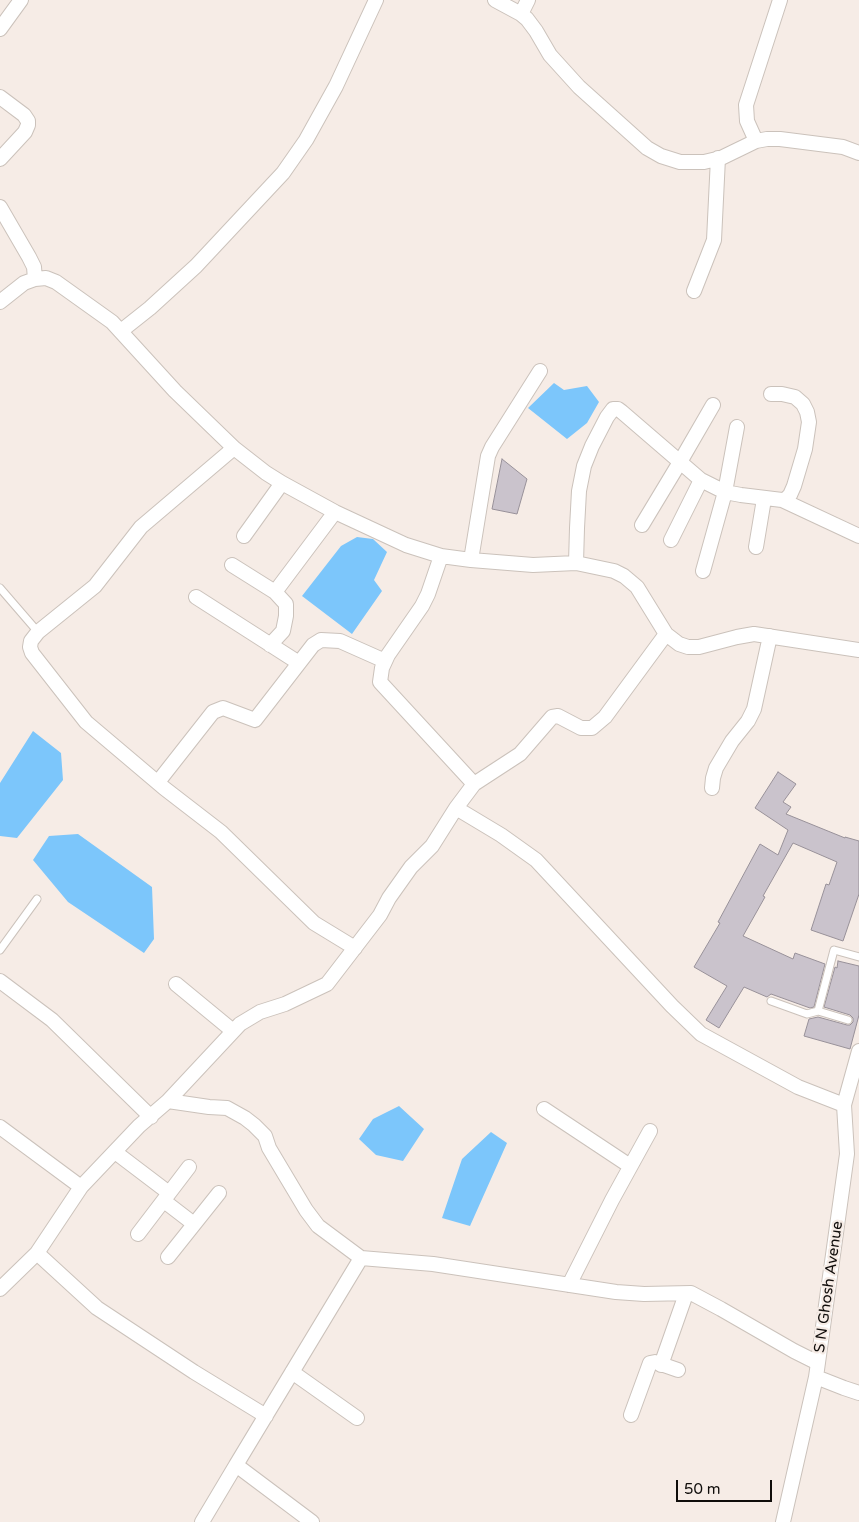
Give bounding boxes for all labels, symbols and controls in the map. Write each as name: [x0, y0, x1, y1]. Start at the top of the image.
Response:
street label: S N Ghosh Avenue: [811, 1220, 847, 1354]
scale bar: [679, 1470, 775, 1502]
text: 50 m: [684, 1480, 721, 1498]

